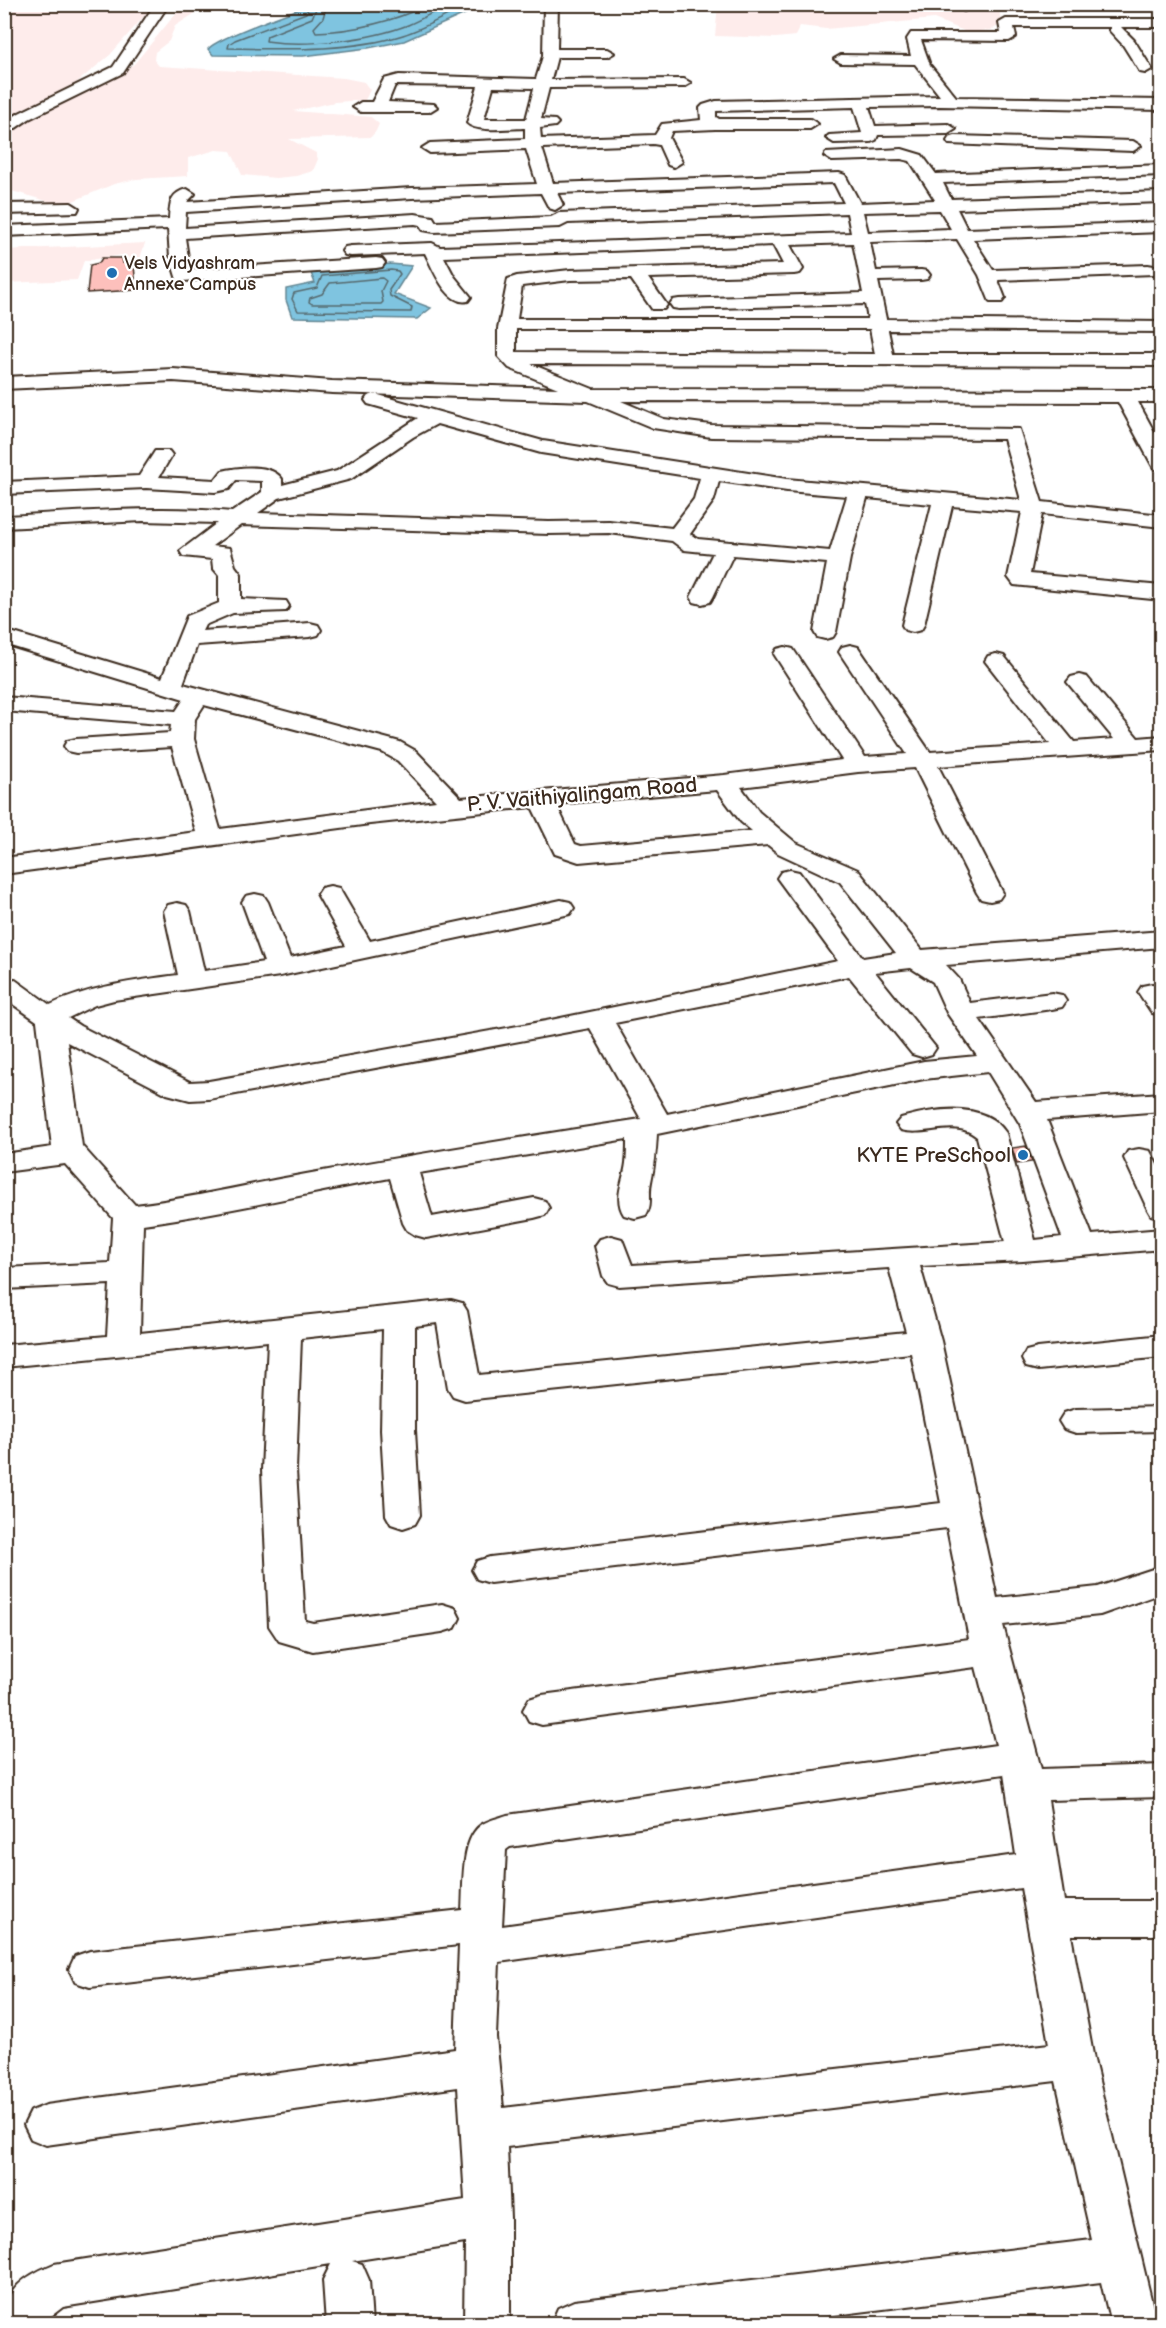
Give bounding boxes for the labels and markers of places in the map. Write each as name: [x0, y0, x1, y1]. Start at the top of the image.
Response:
place label: Vels Vidyashram Annexe Campus: [124, 253, 256, 295]
marker: Vels Vidyashram Annexe Campus: [105, 266, 119, 280]
place label: KYTE PreSchool: [856, 1143, 1011, 1168]
marker: KYTE PreSchool: [1016, 1148, 1030, 1162]

